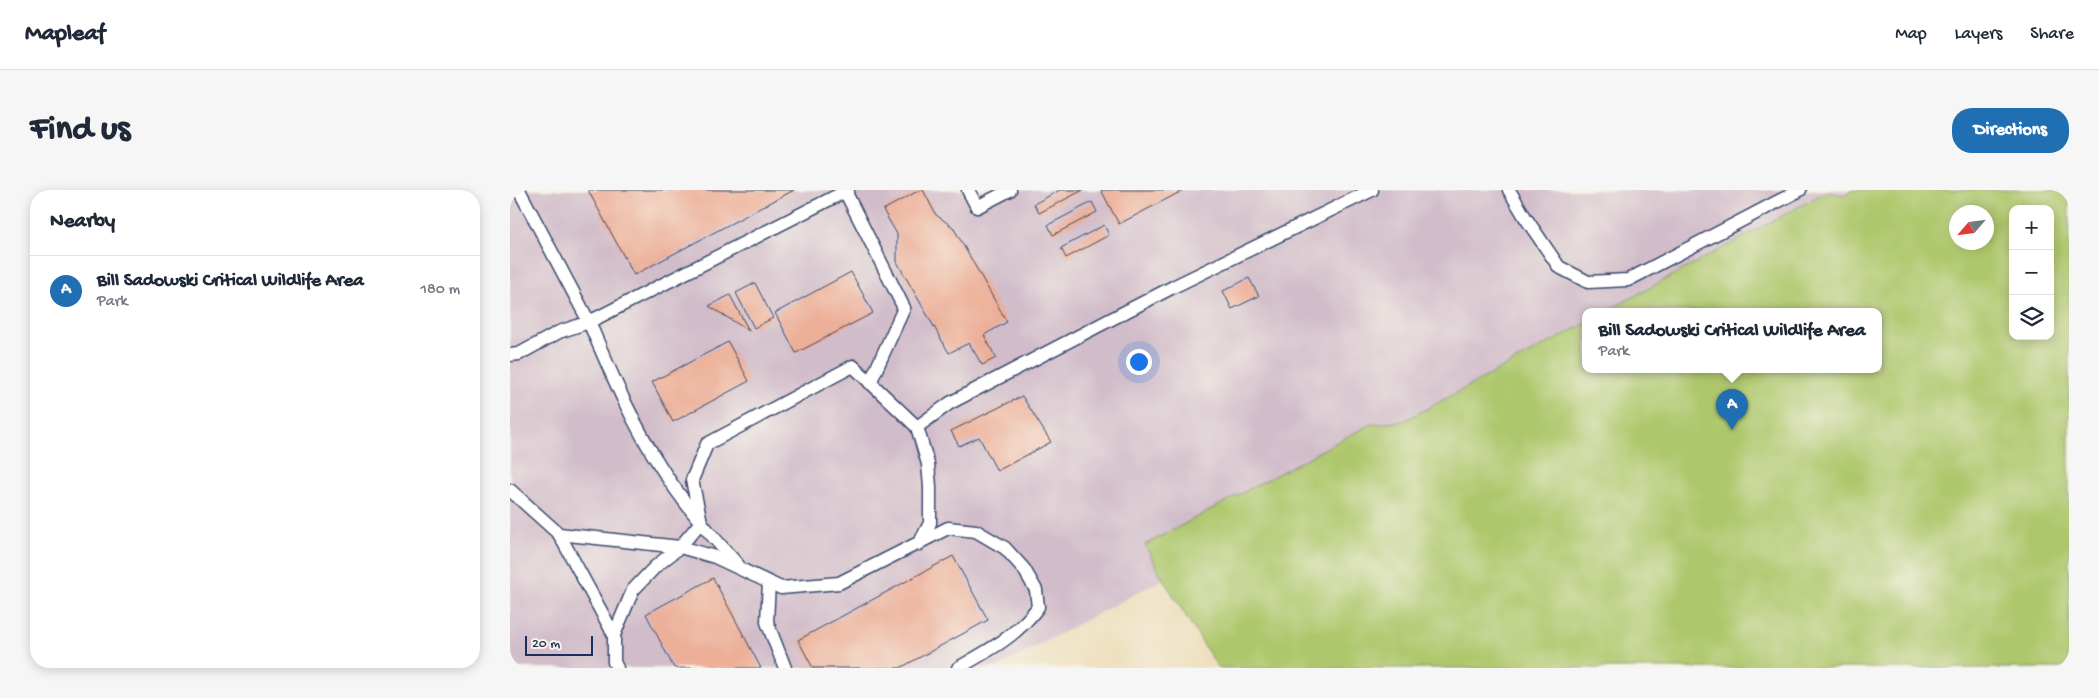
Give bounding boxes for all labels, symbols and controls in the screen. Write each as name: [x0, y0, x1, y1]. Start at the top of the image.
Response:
text: Mapleaf: [25, 20, 105, 49]
text: Map: [1895, 24, 1927, 45]
text: Layers: [1955, 24, 2002, 45]
text: Share: [2030, 24, 2074, 45]
button: Directions: [1952, 108, 2069, 153]
text: Find us: [30, 110, 130, 151]
north arrow: [1949, 205, 1994, 250]
map controls: [2009, 205, 2054, 340]
button: +: [2009, 205, 2054, 250]
text: Nearby: [50, 210, 115, 235]
button: −: [2009, 250, 2054, 295]
text: Bill Sadowski Critical Wildlife Area: [97, 270, 364, 293]
text: A: [61, 281, 71, 300]
text: 180 m: [421, 281, 460, 300]
text: Park: [97, 293, 128, 312]
button: layers: [2009, 295, 2054, 340]
popup: [1582, 308, 1882, 373]
text: Bill Sadowski Critical Wildlife Area: [1599, 320, 1865, 343]
text: Park: [1599, 343, 1629, 362]
your location: [1126, 349, 1152, 375]
pin: A: [1716, 389, 1748, 430]
scale bar: [525, 633, 592, 656]
text: 20 m: [532, 636, 560, 653]

